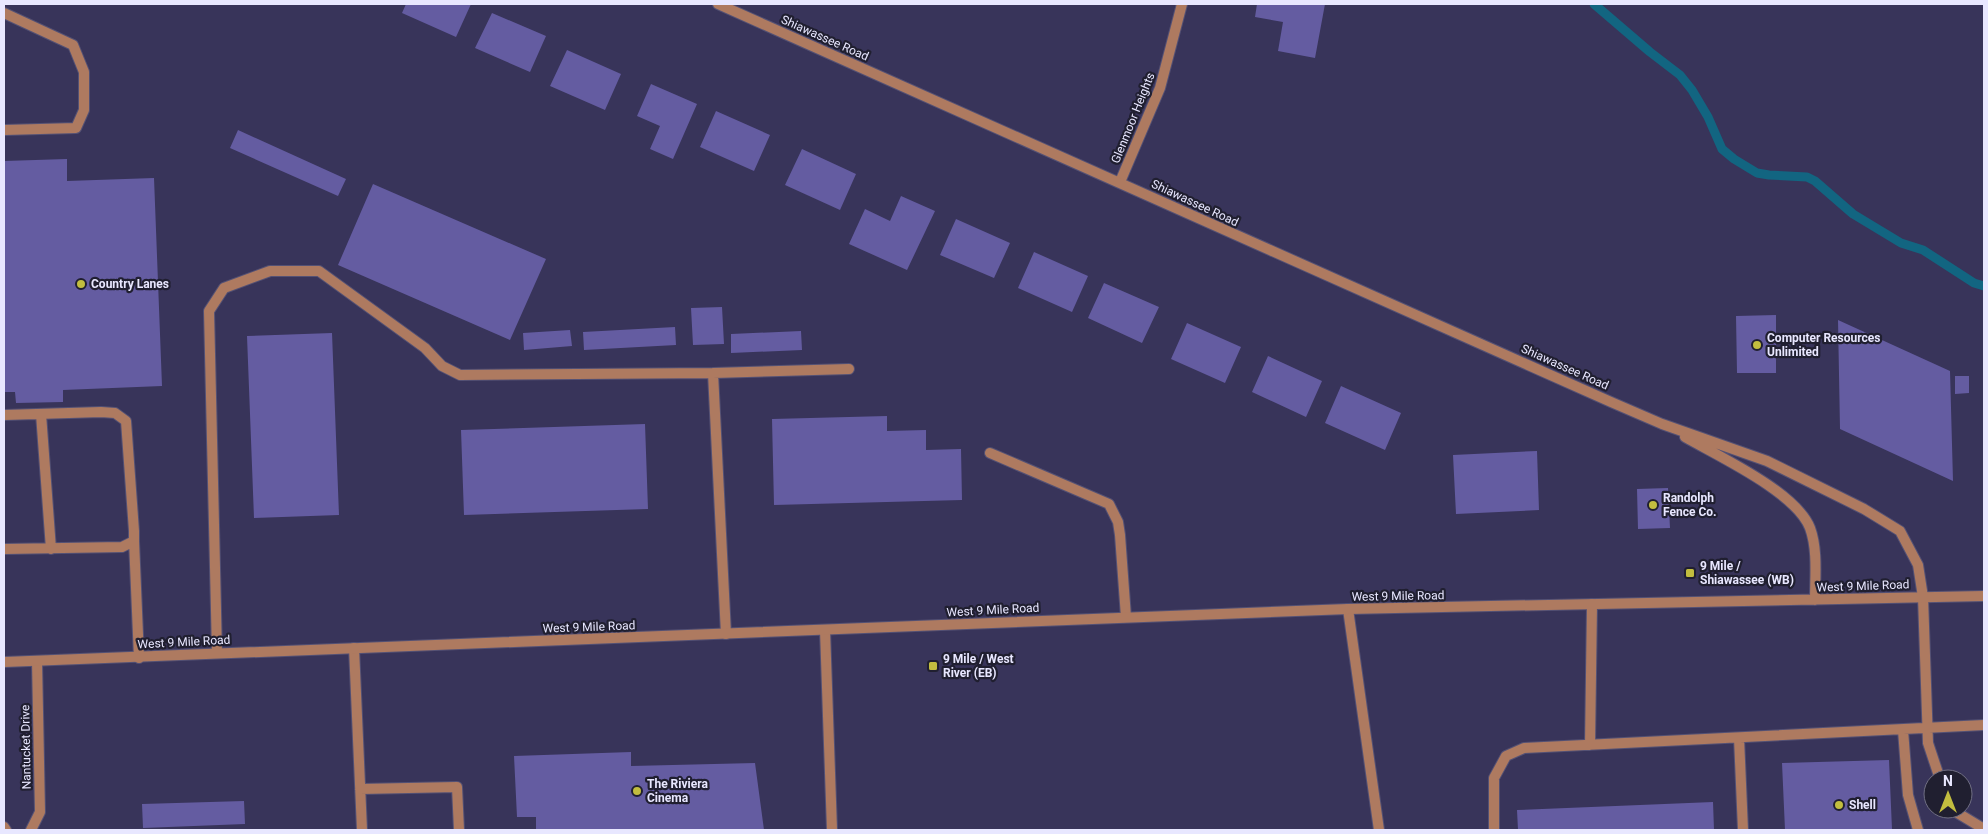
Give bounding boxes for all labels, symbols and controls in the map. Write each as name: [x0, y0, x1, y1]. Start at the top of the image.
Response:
street label: Shiawassee Road: [779, 12, 871, 64]
street label: Glenmoor Heights: [1108, 71, 1158, 165]
street label: Shiawassee Road: [1149, 177, 1241, 229]
place label: Country Lanes: [91, 277, 169, 291]
marker: Country Lanes: [75, 278, 87, 290]
place label: Computer Resources Unlimited: [1767, 331, 1880, 359]
marker: Computer Resources Unlimited: [1751, 339, 1763, 351]
street label: Shiawassee Road: [1519, 341, 1611, 393]
place label: Randolph Fence Co.: [1663, 491, 1717, 519]
marker: Randolph Fence Co.: [1647, 499, 1659, 511]
place label: 9 Mile / Shiawassee (WB): [1700, 559, 1794, 587]
marker: 9 Mile / Shiawassee (WB): [1684, 567, 1696, 579]
street label: West 9 Mile Road: [1816, 577, 1910, 595]
street label: West 9 Mile Road: [1351, 588, 1445, 604]
street label: West 9 Mile Road: [946, 601, 1040, 619]
street label: West 9 Mile Road: [542, 618, 636, 636]
street label: West 9 Mile Road: [137, 633, 231, 651]
place label: 9 Mile / West River (EB): [943, 652, 1014, 680]
marker: 9 Mile / West River (EB): [927, 660, 939, 672]
street label: Nantucket Drive: [18, 705, 34, 789]
north arrow: [1923, 769, 1973, 819]
text: N: [1943, 773, 1953, 789]
place label: The Riviera Cinema: [647, 777, 708, 805]
marker: The Riviera Cinema: [631, 785, 643, 797]
place label: Shell: [1849, 798, 1876, 812]
marker: Shell: [1833, 799, 1845, 811]

